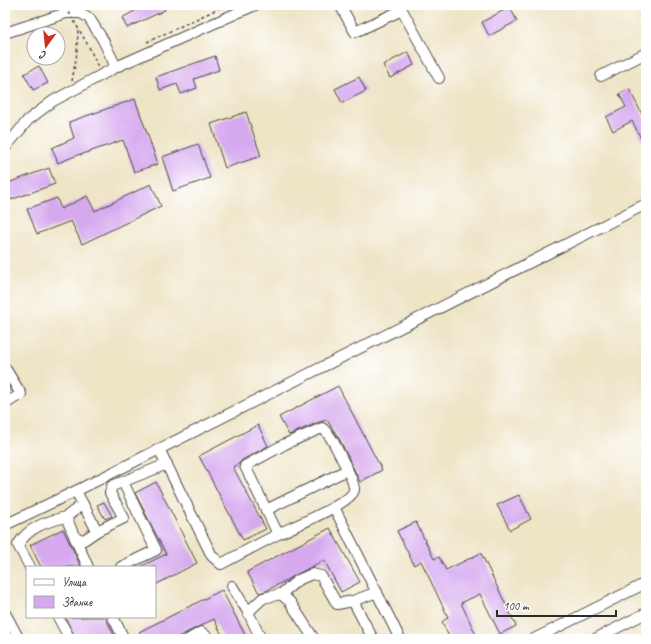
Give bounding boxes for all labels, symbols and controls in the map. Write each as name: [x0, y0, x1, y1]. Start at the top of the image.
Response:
north arrow: [26, 26, 66, 66]
text: С: [37, 48, 48, 63]
legend: [26, 566, 156, 618]
text: Улица: [62, 574, 87, 590]
scale bar: [497, 592, 616, 618]
text: Здание: [62, 594, 93, 610]
text: 100 m: [503, 598, 530, 614]

